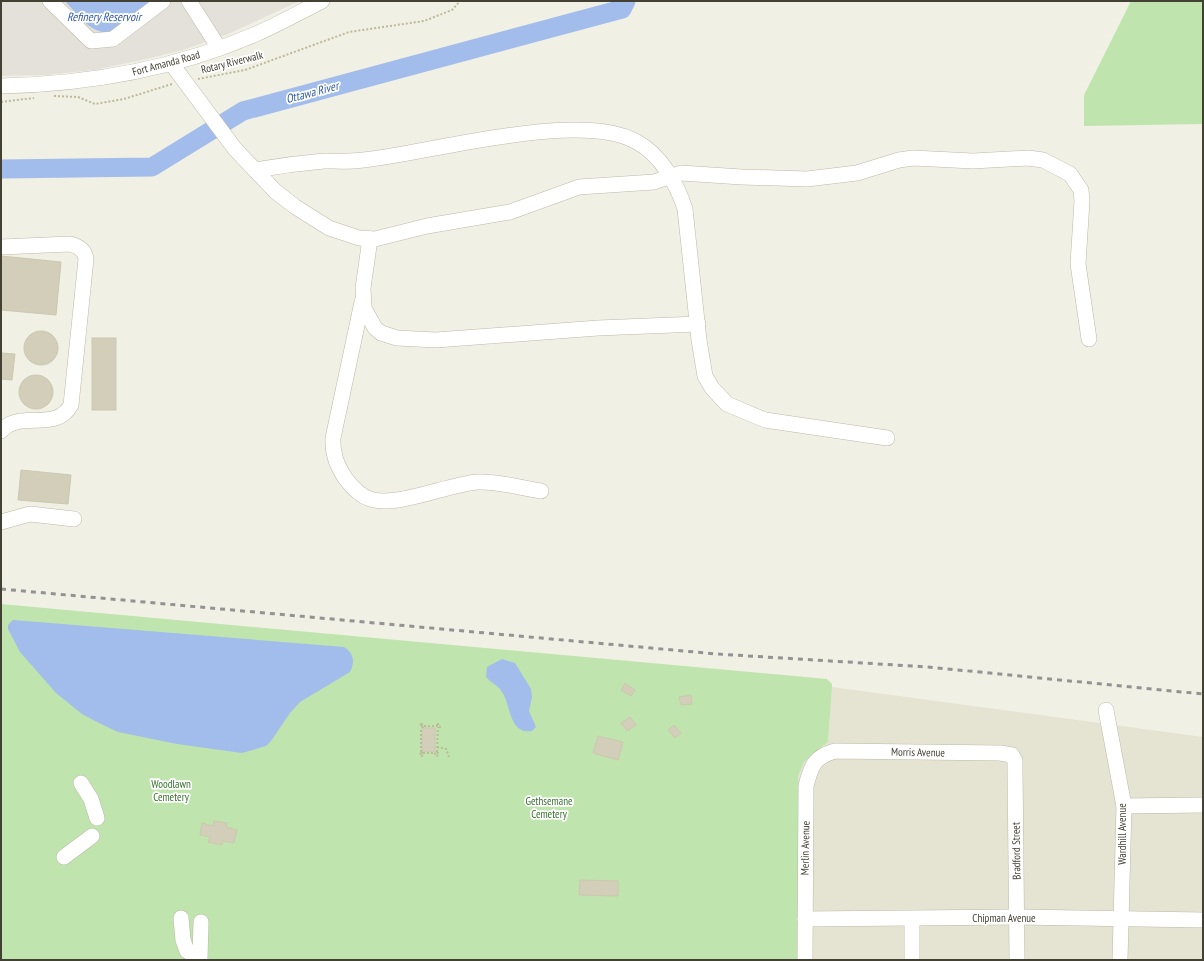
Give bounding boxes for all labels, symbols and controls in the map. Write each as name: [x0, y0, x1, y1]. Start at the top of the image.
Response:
water label: Refinery Reservoir: [67, 9, 143, 24]
street label: Fort Amanda Road: [131, 47, 202, 79]
street label: Rotary Riverwalk: [200, 47, 265, 76]
water label: Ottawa River: [284, 77, 342, 106]
street label: Morris Avenue: [891, 745, 945, 759]
park label: Woodlawn Cemetery: [151, 777, 191, 804]
park label: Gethsemane Cemetery: [525, 794, 573, 821]
street label: Wardhill Avenue: [1115, 803, 1129, 865]
street label: Merlin Avenue: [798, 820, 812, 875]
street label: Bradford Street: [1008, 822, 1024, 880]
street label: Chipman Avenue: [972, 911, 1036, 925]

